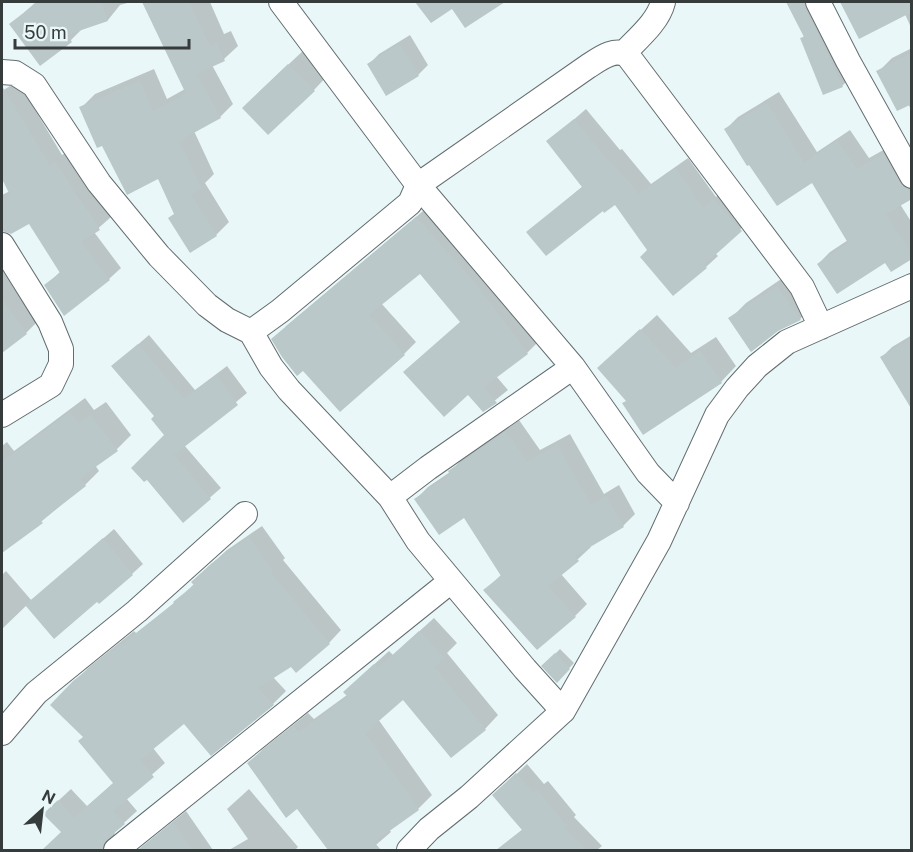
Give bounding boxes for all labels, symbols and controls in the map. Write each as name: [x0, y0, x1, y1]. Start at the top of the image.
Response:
scale bar: [15, 12, 189, 50]
text: 50 m: [24, 22, 67, 43]
north arrow: [12, 780, 72, 840]
text: N: [39, 786, 58, 808]

